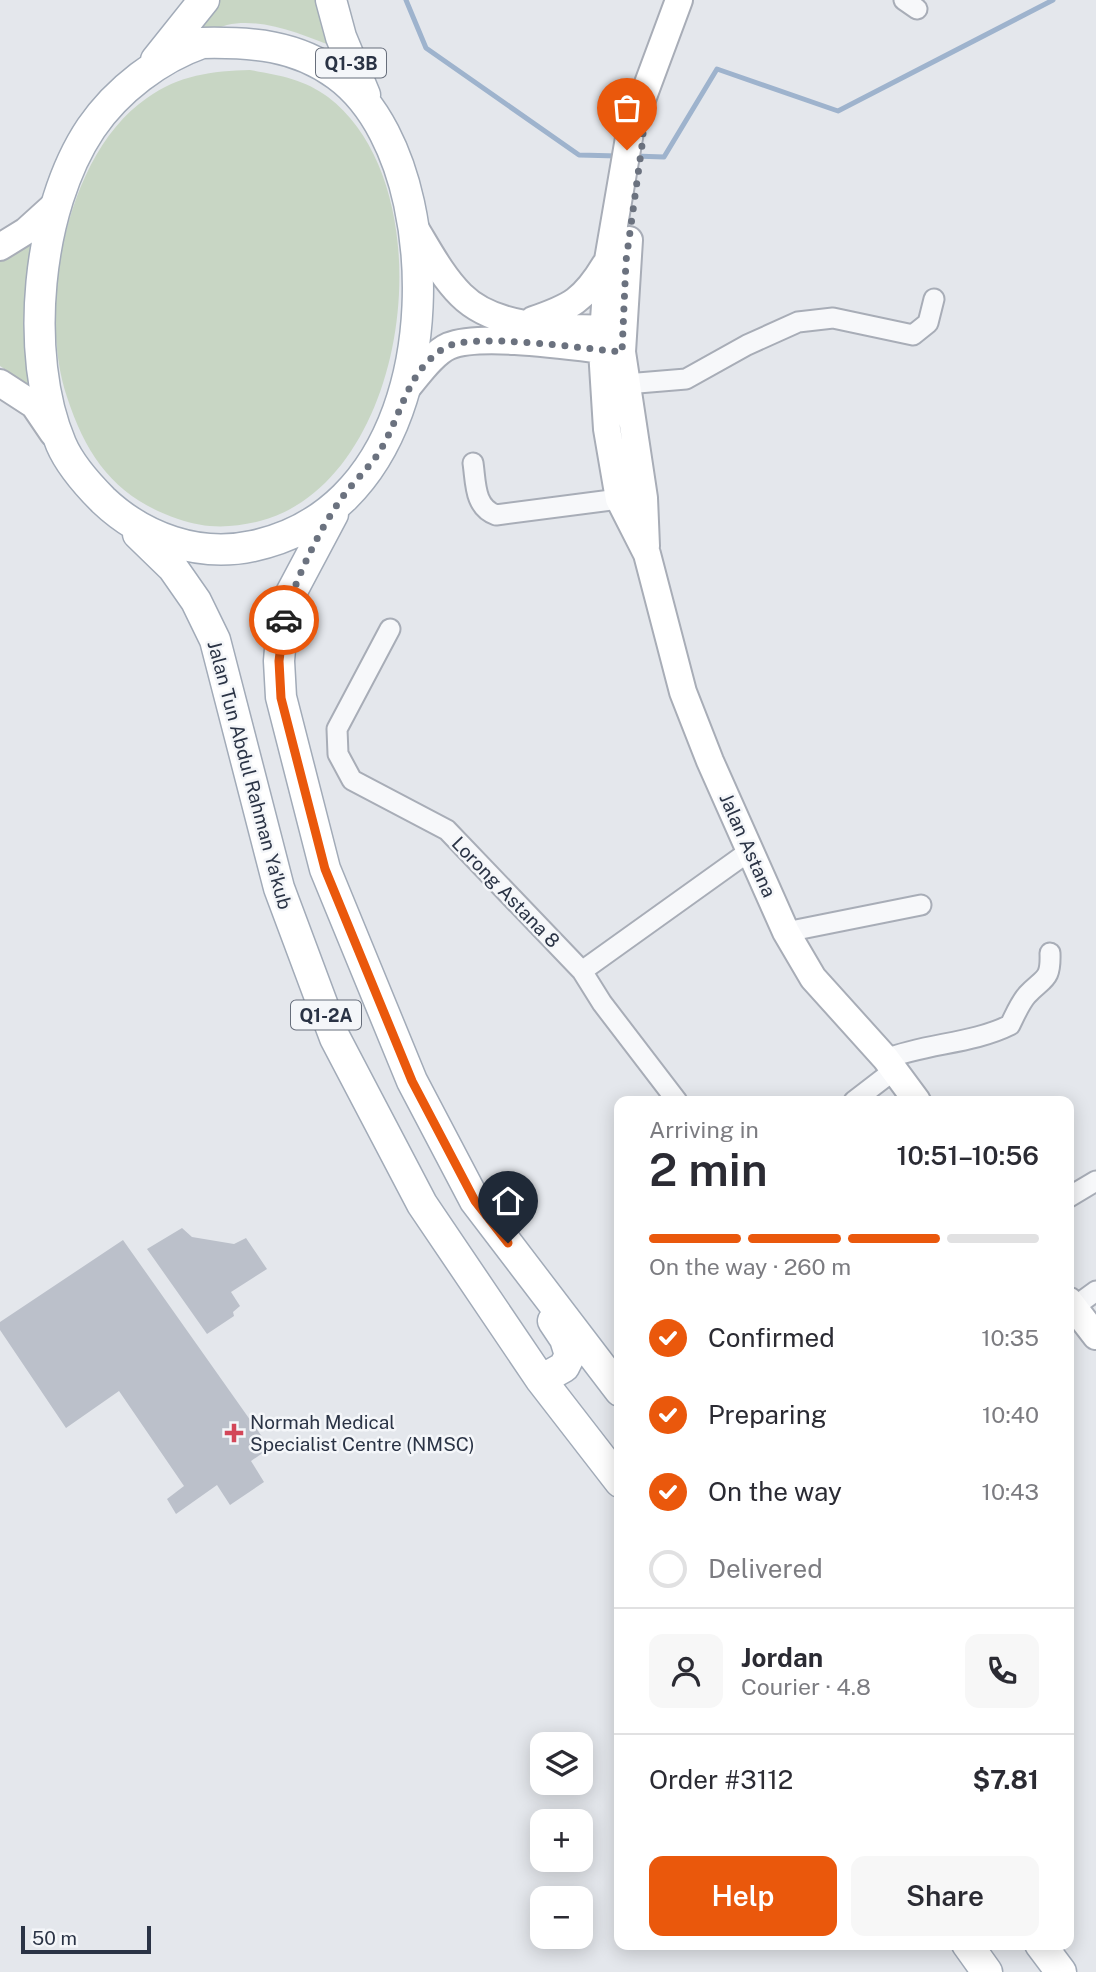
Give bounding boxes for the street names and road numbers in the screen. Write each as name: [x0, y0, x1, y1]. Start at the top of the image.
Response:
road number: Q1-3B: [316, 48, 386, 78]
street label: Jalan Tun Abdul Rahman Ya'kub: [203, 638, 297, 912]
street label: Jalan Astana: [715, 790, 781, 900]
street label: Lorong Astana 8: [448, 832, 564, 952]
road number: Q1-2A: [291, 1000, 361, 1030]

